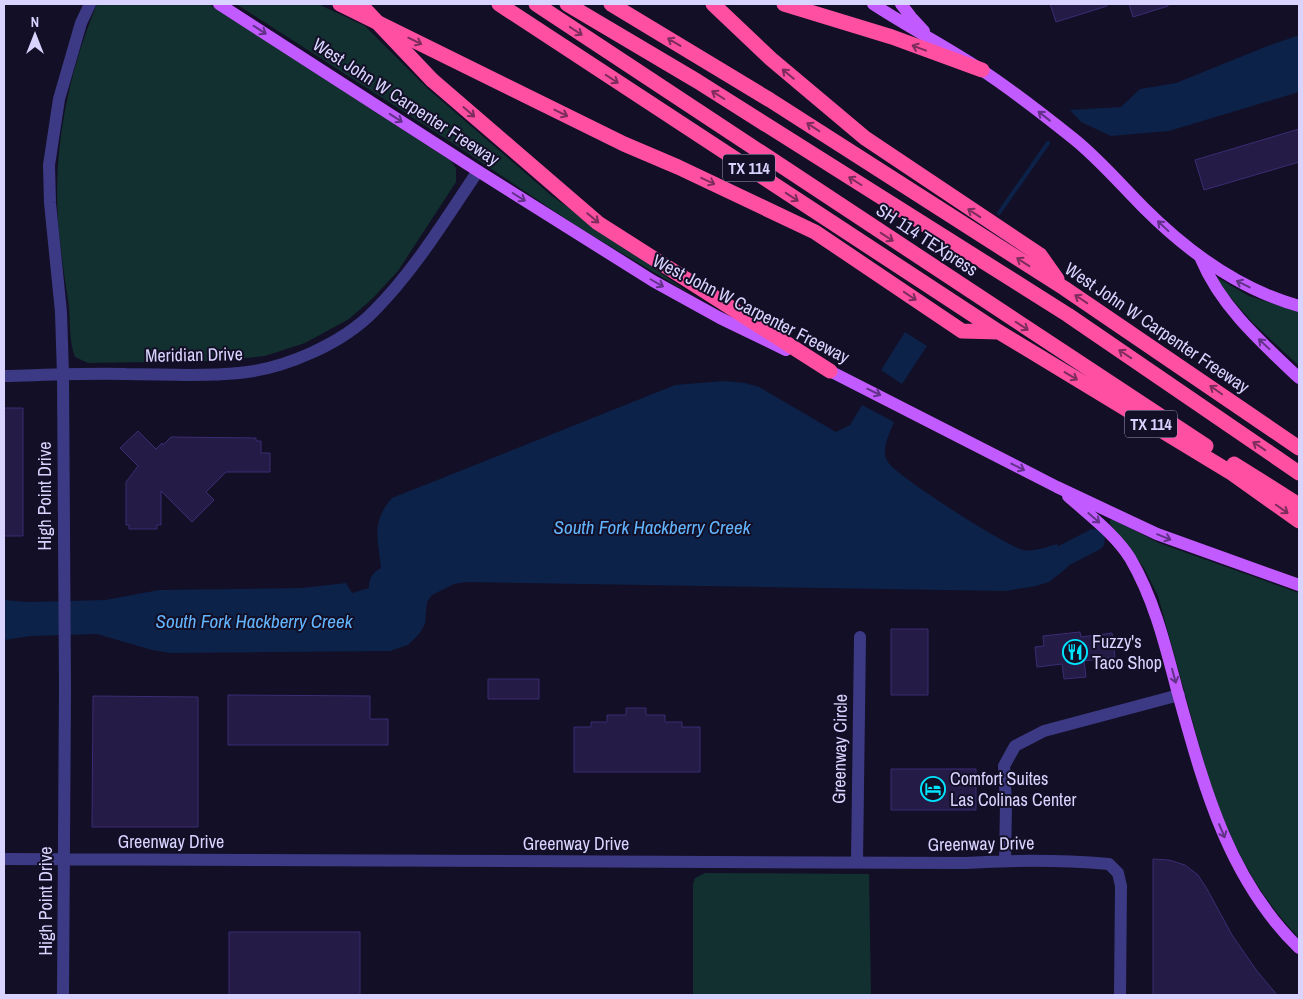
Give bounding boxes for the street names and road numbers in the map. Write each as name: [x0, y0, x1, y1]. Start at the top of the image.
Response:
street label: West John W Carpenter Freeway: [308, 32, 505, 172]
road number: TX 114: [723, 154, 775, 182]
street label: SH 114 TEXpress: [871, 197, 983, 282]
street label: West John W Carpenter Freeway: [648, 248, 855, 369]
street label: West John W Carpenter Freeway: [1060, 256, 1255, 399]
street label: Meridian Drive: [145, 341, 243, 368]
road number: TX 114: [1125, 410, 1177, 438]
street label: High Point Drive: [32, 441, 57, 551]
street label: Greenway Circle: [826, 694, 853, 804]
street label: Greenway Drive: [118, 829, 224, 854]
street label: Greenway Drive: [927, 830, 1035, 857]
street label: Greenway Drive: [523, 831, 629, 856]
street label: High Point Drive: [33, 846, 58, 956]

